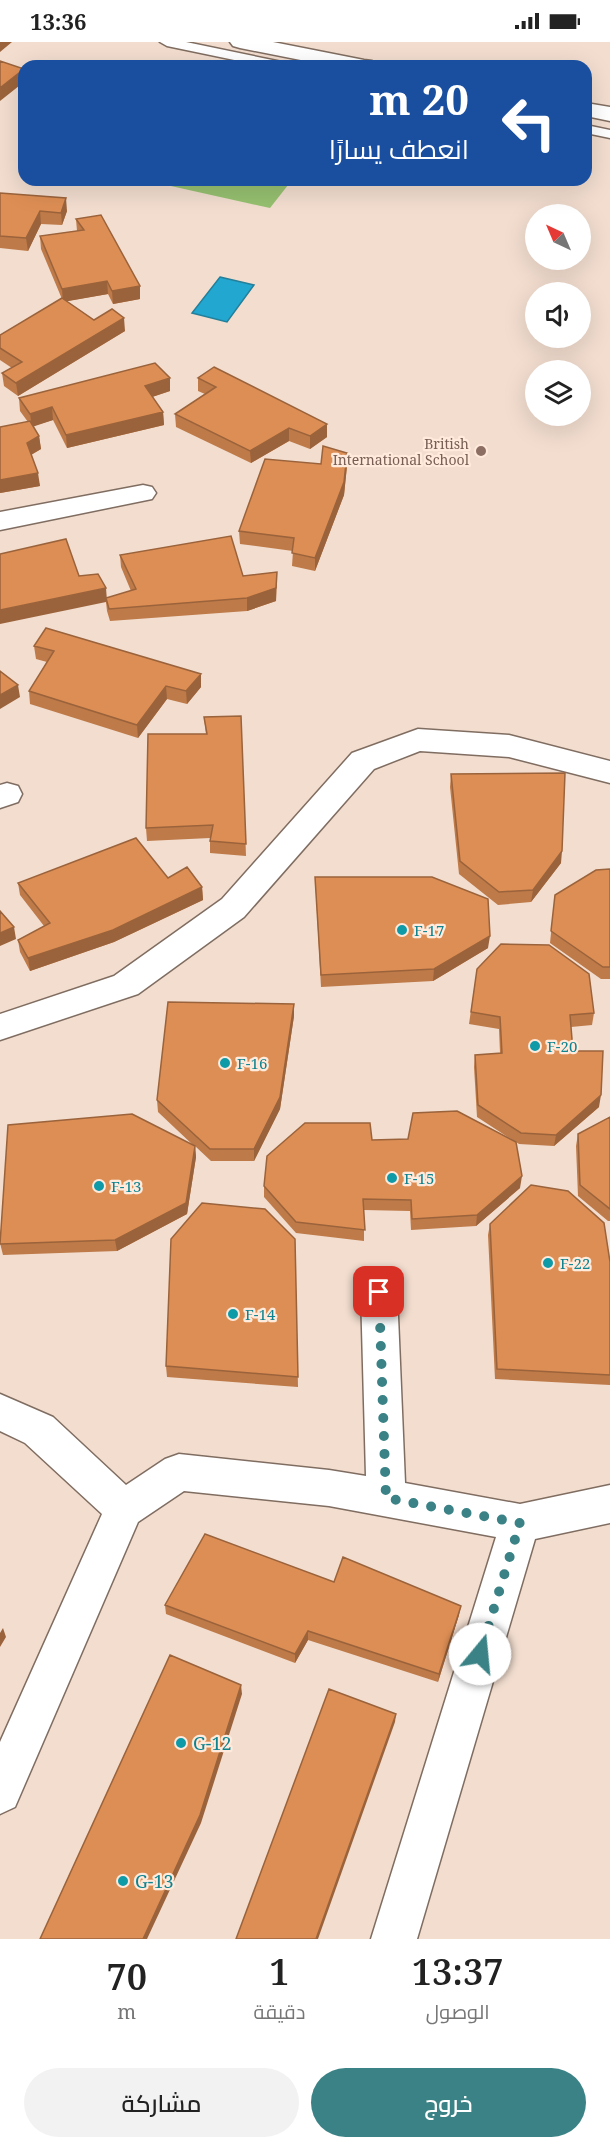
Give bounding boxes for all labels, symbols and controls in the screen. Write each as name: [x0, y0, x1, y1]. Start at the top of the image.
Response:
text: 13:36: [30, 6, 86, 36]
text: 20 m: [369, 70, 469, 127]
icon: left: [490, 84, 568, 162]
text: انعطف يسارًا: [329, 130, 469, 167]
north arrow: [525, 204, 591, 270]
map controls: [525, 204, 591, 426]
button: sound: [525, 282, 591, 348]
button: layers: [525, 360, 591, 426]
place label: British International School: [333, 434, 470, 469]
marker: British International School: [474, 444, 488, 458]
place label: F-17: [414, 920, 444, 940]
marker: F-17: [395, 923, 409, 937]
place label: F-20: [547, 1036, 577, 1056]
marker: F-20: [528, 1039, 542, 1053]
place label: F-16: [237, 1053, 267, 1073]
marker: F-16: [218, 1056, 232, 1070]
place label: F-15: [404, 1168, 434, 1188]
marker: F-15: [385, 1171, 399, 1185]
place label: F-13: [111, 1176, 141, 1196]
marker: F-13: [92, 1179, 106, 1193]
place label: F-22: [560, 1253, 590, 1273]
marker: F-22: [541, 1256, 555, 1270]
pin: [353, 1266, 404, 1317]
icon: arrive: [362, 1275, 395, 1308]
place label: F-14: [245, 1304, 276, 1324]
marker: F-14: [226, 1307, 240, 1321]
position arrow: [448, 1622, 512, 1686]
place label: G-12: [193, 1731, 232, 1755]
marker: G-12: [174, 1736, 188, 1750]
place label: G-13: [135, 1869, 174, 1893]
marker: G-13: [116, 1874, 130, 1888]
text: 1: [269, 1947, 290, 1996]
text: 13:37: [412, 1947, 504, 1996]
text: 70: [106, 1952, 147, 2001]
text: m: [117, 1998, 136, 2025]
text: دقيقة: [253, 1998, 305, 2025]
text: الوصول: [426, 1998, 490, 2025]
button: مشاركة: [24, 2068, 299, 2137]
button: خروج: [311, 2068, 586, 2137]

